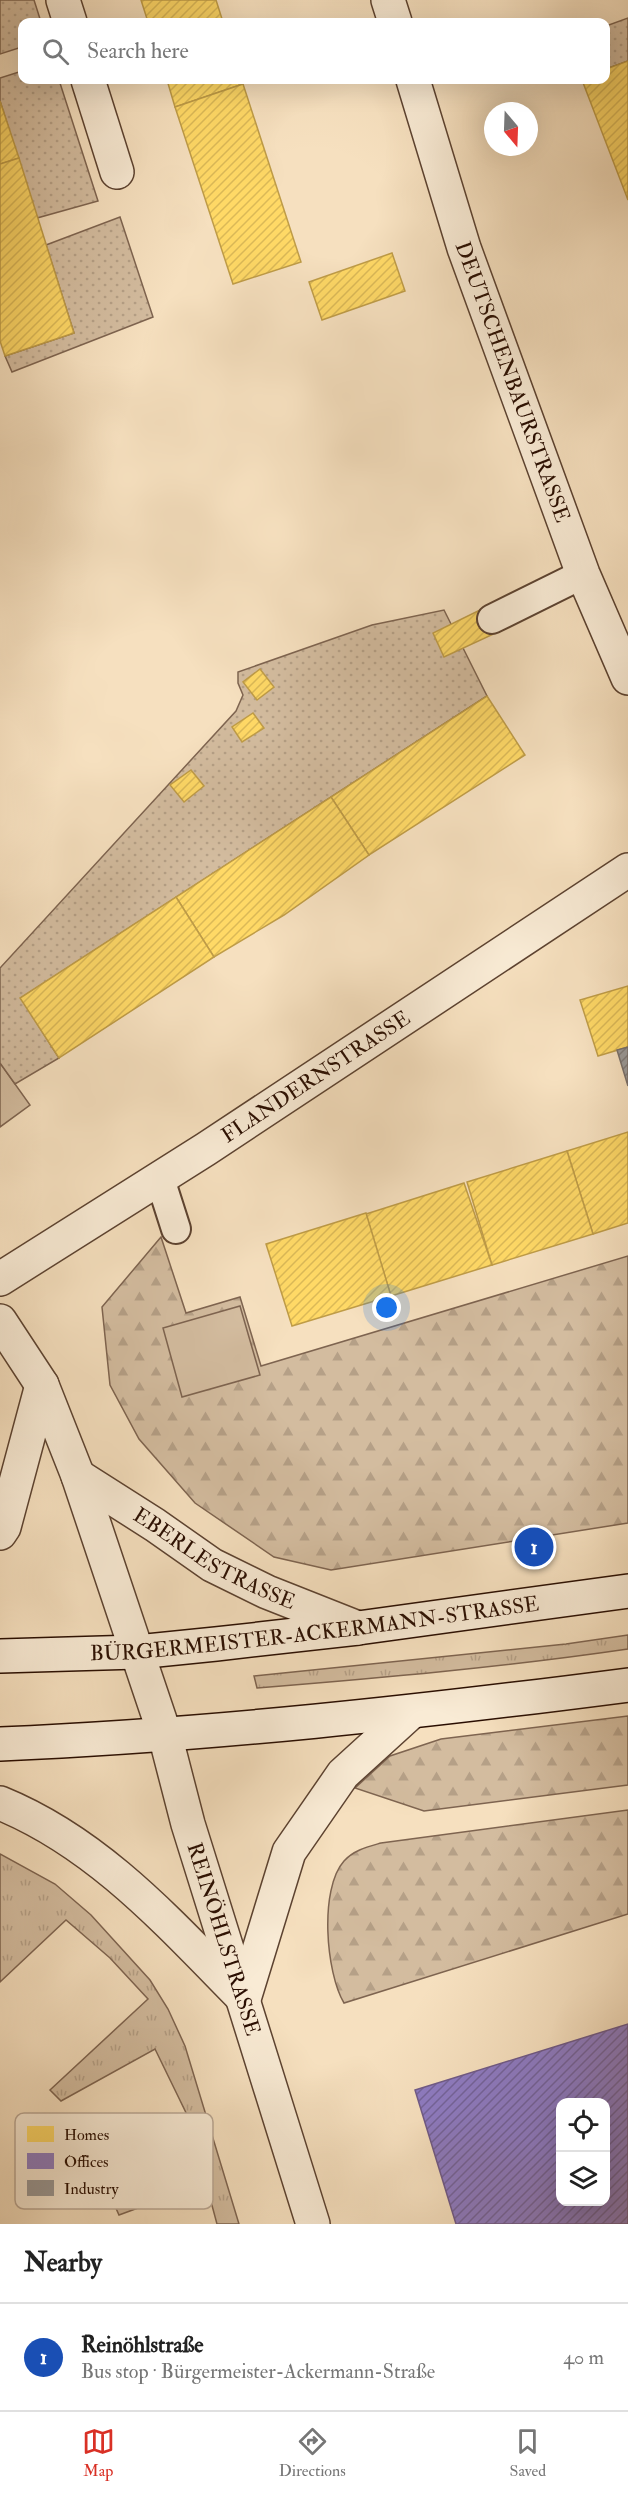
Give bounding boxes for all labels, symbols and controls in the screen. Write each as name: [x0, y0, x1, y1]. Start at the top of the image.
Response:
search box: [18, 18, 610, 84]
icon: search: [39, 35, 72, 68]
text: Search here: [87, 37, 189, 65]
north arrow: [484, 102, 538, 156]
street label: DEUTSCHENBAURSTRASSE: [449, 238, 576, 526]
street label: FLANDERNSTRASSE: [216, 1004, 415, 1149]
your location: [372, 1293, 401, 1322]
street label: EBERLESTRASSE: [128, 1501, 299, 1615]
pin: 1: [514, 1524, 554, 1570]
street label: BÜRGERMEISTER-ACKERMANN-STRASSE: [90, 1590, 541, 1667]
street label: REINÖHLSTRASSE: [181, 1839, 267, 2039]
map controls: [556, 2098, 610, 2206]
button: locate: [556, 2098, 610, 2152]
legend: [15, 2113, 213, 2209]
text: Homes: [64, 2125, 109, 2145]
text: Offices: [64, 2152, 109, 2172]
button: layers: [556, 2152, 610, 2206]
text: Industry: [64, 2179, 119, 2199]
text: Nearby: [24, 2247, 102, 2279]
text: Reinöhlstraße: [81, 2331, 204, 2359]
text: 1: [40, 2345, 47, 2370]
text: 40 m: [563, 2345, 604, 2370]
text: Bus stop · Bürgermeister-Ackermann-Straße: [81, 2359, 435, 2384]
tab: Map: [82, 2425, 115, 2481]
tab: Directions: [279, 2425, 346, 2481]
tab: Saved: [510, 2425, 546, 2481]

